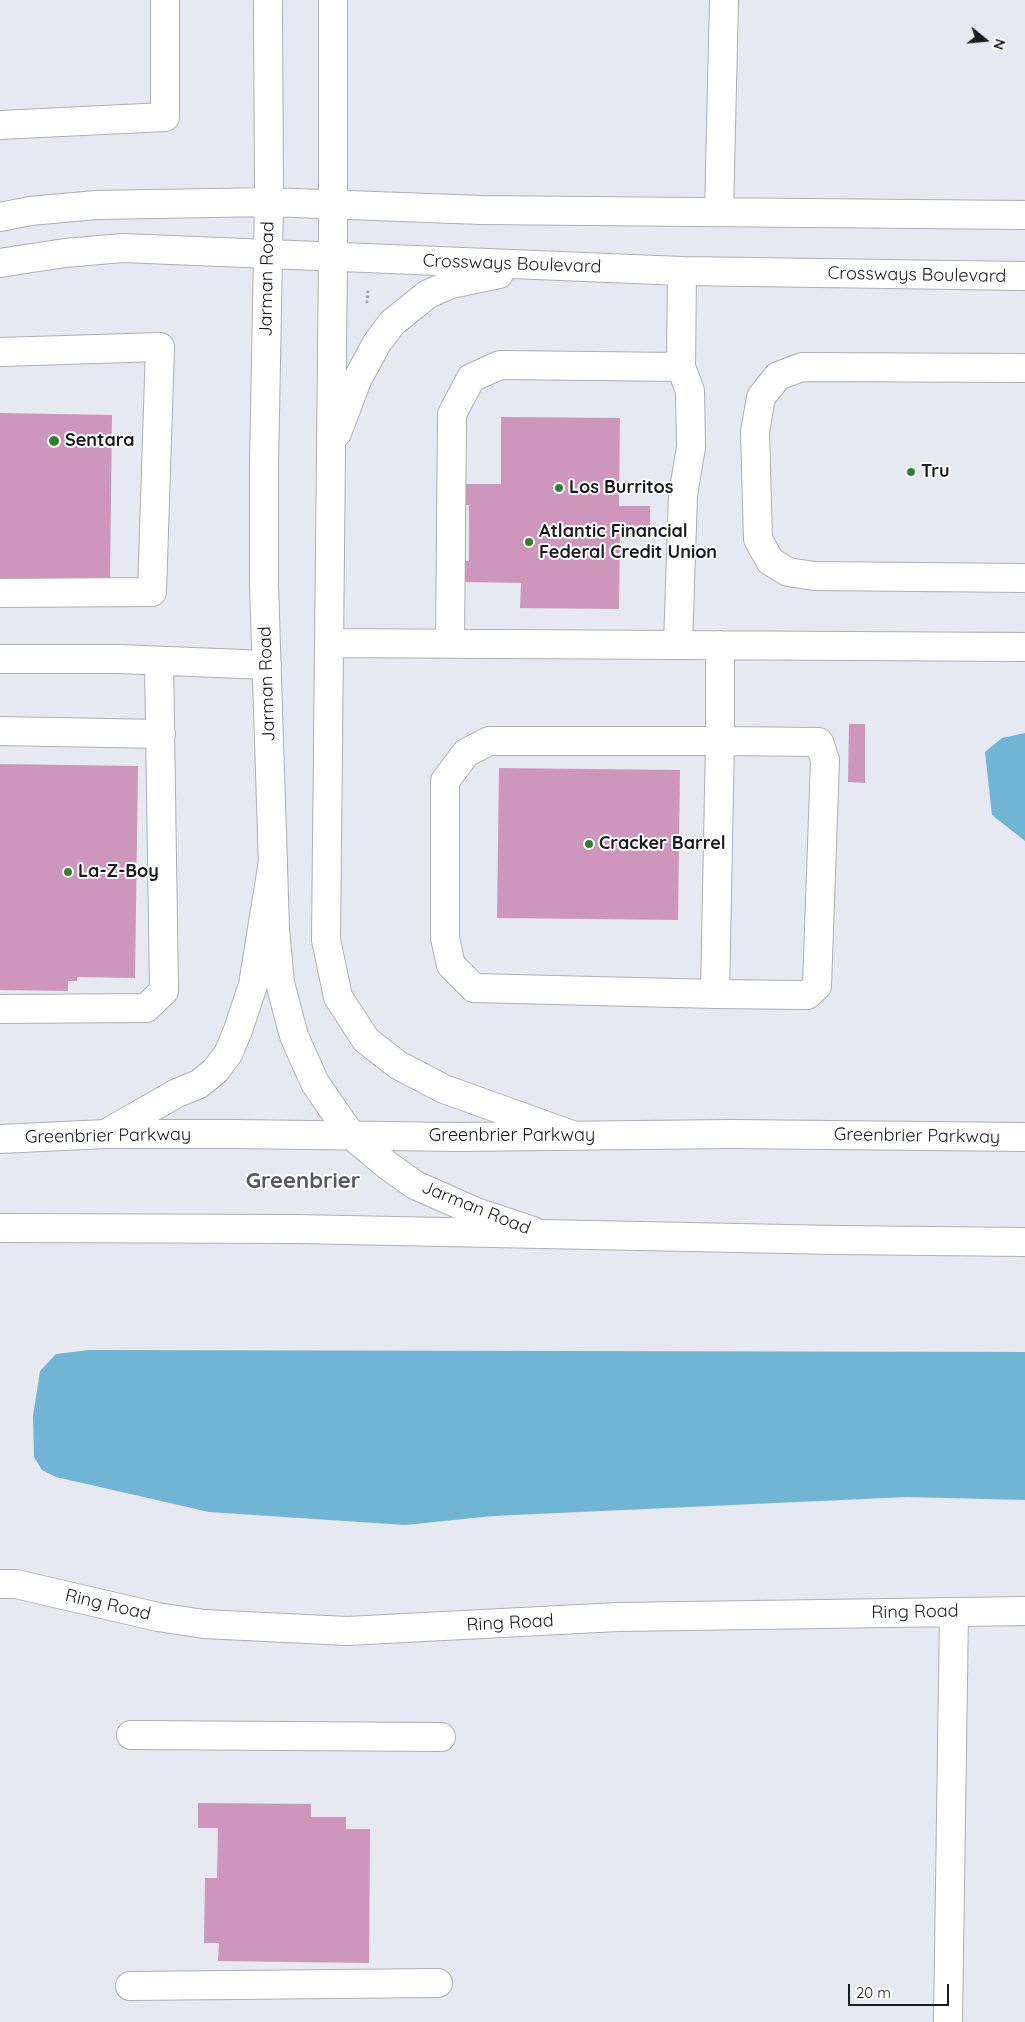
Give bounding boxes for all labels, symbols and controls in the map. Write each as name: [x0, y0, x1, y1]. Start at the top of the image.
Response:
north arrow: [960, 15, 1010, 65]
text: N: [989, 37, 1009, 52]
street label: Jarman Road: [255, 221, 279, 337]
street label: Crossways Boulevard: [422, 250, 602, 278]
street label: Crossways Boulevard: [828, 263, 1006, 287]
place label: Sentara: [65, 430, 135, 452]
marker: Sentara: [47, 434, 61, 448]
place label: Tru: [921, 461, 950, 483]
marker: Tru: [905, 466, 917, 478]
place label: Los Burritos: [569, 477, 673, 499]
marker: Los Burritos: [553, 482, 565, 494]
place label: Atlantic Financial Federal Credit Union: [539, 521, 717, 564]
marker: Atlantic Financial Federal Credit Union: [523, 536, 535, 548]
street label: Jarman Road: [254, 626, 280, 742]
place label: Cracker Barrel: [599, 833, 726, 855]
marker: Cracker Barrel: [583, 838, 595, 850]
place label: La-Z-Boy: [78, 861, 159, 883]
marker: La-Z-Boy: [62, 866, 74, 878]
street label: Greenbrier Parkway: [25, 1124, 191, 1148]
street label: Greenbrier Parkway: [834, 1124, 1000, 1148]
street label: Greenbrier Parkway: [429, 1125, 595, 1147]
district label: Greenbrier: [246, 1168, 360, 1194]
street label: Jarman Road: [418, 1176, 534, 1240]
street label: Ring Road: [63, 1585, 153, 1625]
street label: Ring Road: [871, 1600, 959, 1624]
street label: Ring Road: [466, 1610, 554, 1636]
scale bar: [850, 1974, 951, 2006]
text: 20 m: [856, 1983, 891, 2002]

